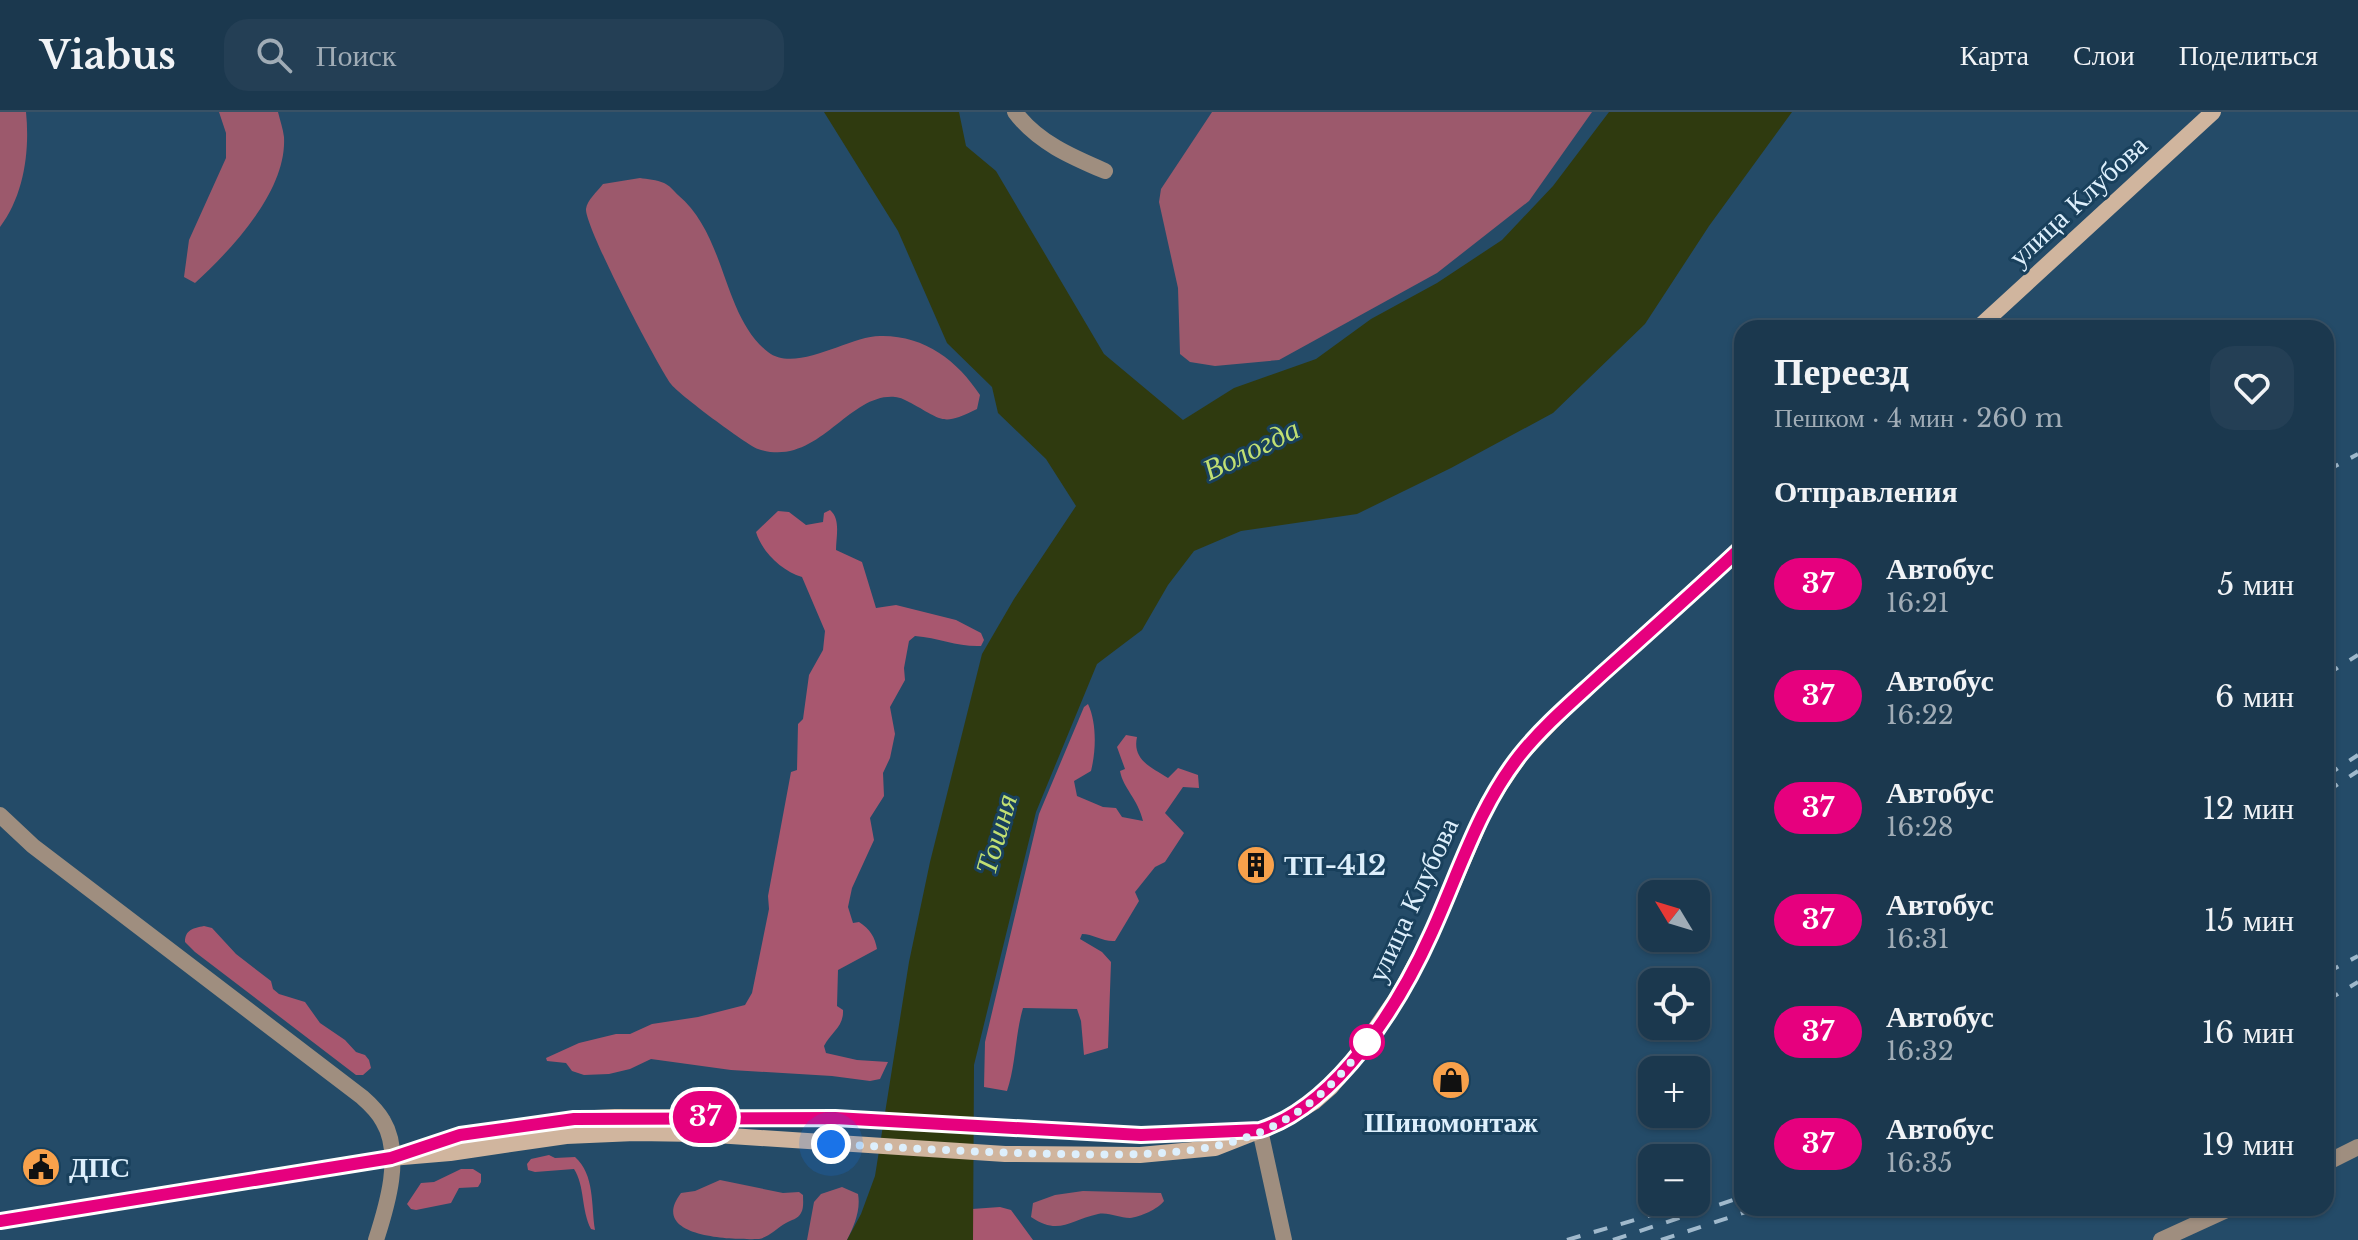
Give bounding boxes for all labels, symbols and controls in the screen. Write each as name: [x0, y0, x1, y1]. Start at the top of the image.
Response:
search box: [224, 19, 784, 91]
text: Viabus: [40, 32, 176, 79]
icon: search: [252, 33, 296, 77]
text: Поиск: [316, 37, 396, 74]
text: Карта: [1960, 38, 2029, 73]
text: Слои: [2073, 38, 2135, 73]
text: Поделиться: [2179, 38, 2318, 73]
street label: улица Клубова: [2001, 127, 2155, 274]
button: heart: [2210, 346, 2294, 430]
text: Переезд: [1774, 348, 1909, 395]
text: Пешком · 4 мин · 260 m: [1774, 402, 2063, 434]
water label: Вологда: [1197, 410, 1305, 488]
text: Отправления: [1774, 473, 1958, 510]
text: Автобус: [1886, 550, 1994, 587]
text: 37: [1802, 566, 1834, 601]
text: 5 мин: [2217, 566, 2294, 603]
text: 16:21: [1886, 587, 1949, 619]
text: Автобус: [1886, 662, 1994, 699]
text: 37: [1802, 678, 1834, 713]
text: 6 мин: [2215, 678, 2294, 715]
text: 16:22: [1886, 699, 1954, 731]
text: Автобус: [1886, 774, 1994, 811]
water label: Тошня: [967, 789, 1025, 879]
text: 37: [1802, 790, 1834, 825]
text: 12 мин: [2202, 790, 2294, 827]
text: 16:28: [1886, 811, 1954, 843]
street label: улица Клубова: [1360, 812, 1466, 988]
building icon: ТП-412: [1235, 844, 1277, 886]
place label: ТП-412: [1284, 848, 1386, 883]
north arrow: [1638, 880, 1710, 952]
map controls: [1638, 880, 1710, 1216]
text: Автобус: [1886, 886, 1994, 923]
text: 37: [1802, 902, 1834, 937]
text: 15 мин: [2204, 902, 2294, 939]
text: 16:31: [1886, 923, 1949, 955]
button: locate: [1638, 968, 1710, 1040]
text: Автобус: [1886, 998, 1994, 1035]
text: 37: [1802, 1014, 1834, 1049]
text: 16 мин: [2202, 1014, 2294, 1051]
unlabelled marker: [1350, 1025, 1384, 1059]
text: 16:32: [1886, 1035, 1954, 1067]
button: +: [1638, 1056, 1710, 1128]
shop icon: Шиномонтаж: [1430, 1059, 1472, 1101]
line badge: 37: [669, 1091, 741, 1143]
text: 37: [689, 1099, 721, 1134]
place label: Шиномонтаж: [1364, 1105, 1539, 1140]
text: Автобус: [1886, 1110, 1994, 1147]
your location: [811, 1124, 851, 1164]
text: 37: [1802, 1126, 1834, 1161]
text: 19 мин: [2202, 1126, 2294, 1163]
button: −: [1638, 1144, 1710, 1216]
public building icon: ДПС: [20, 1146, 62, 1188]
text: 16:35: [1886, 1147, 1953, 1179]
place label: ДПС: [69, 1150, 130, 1185]

